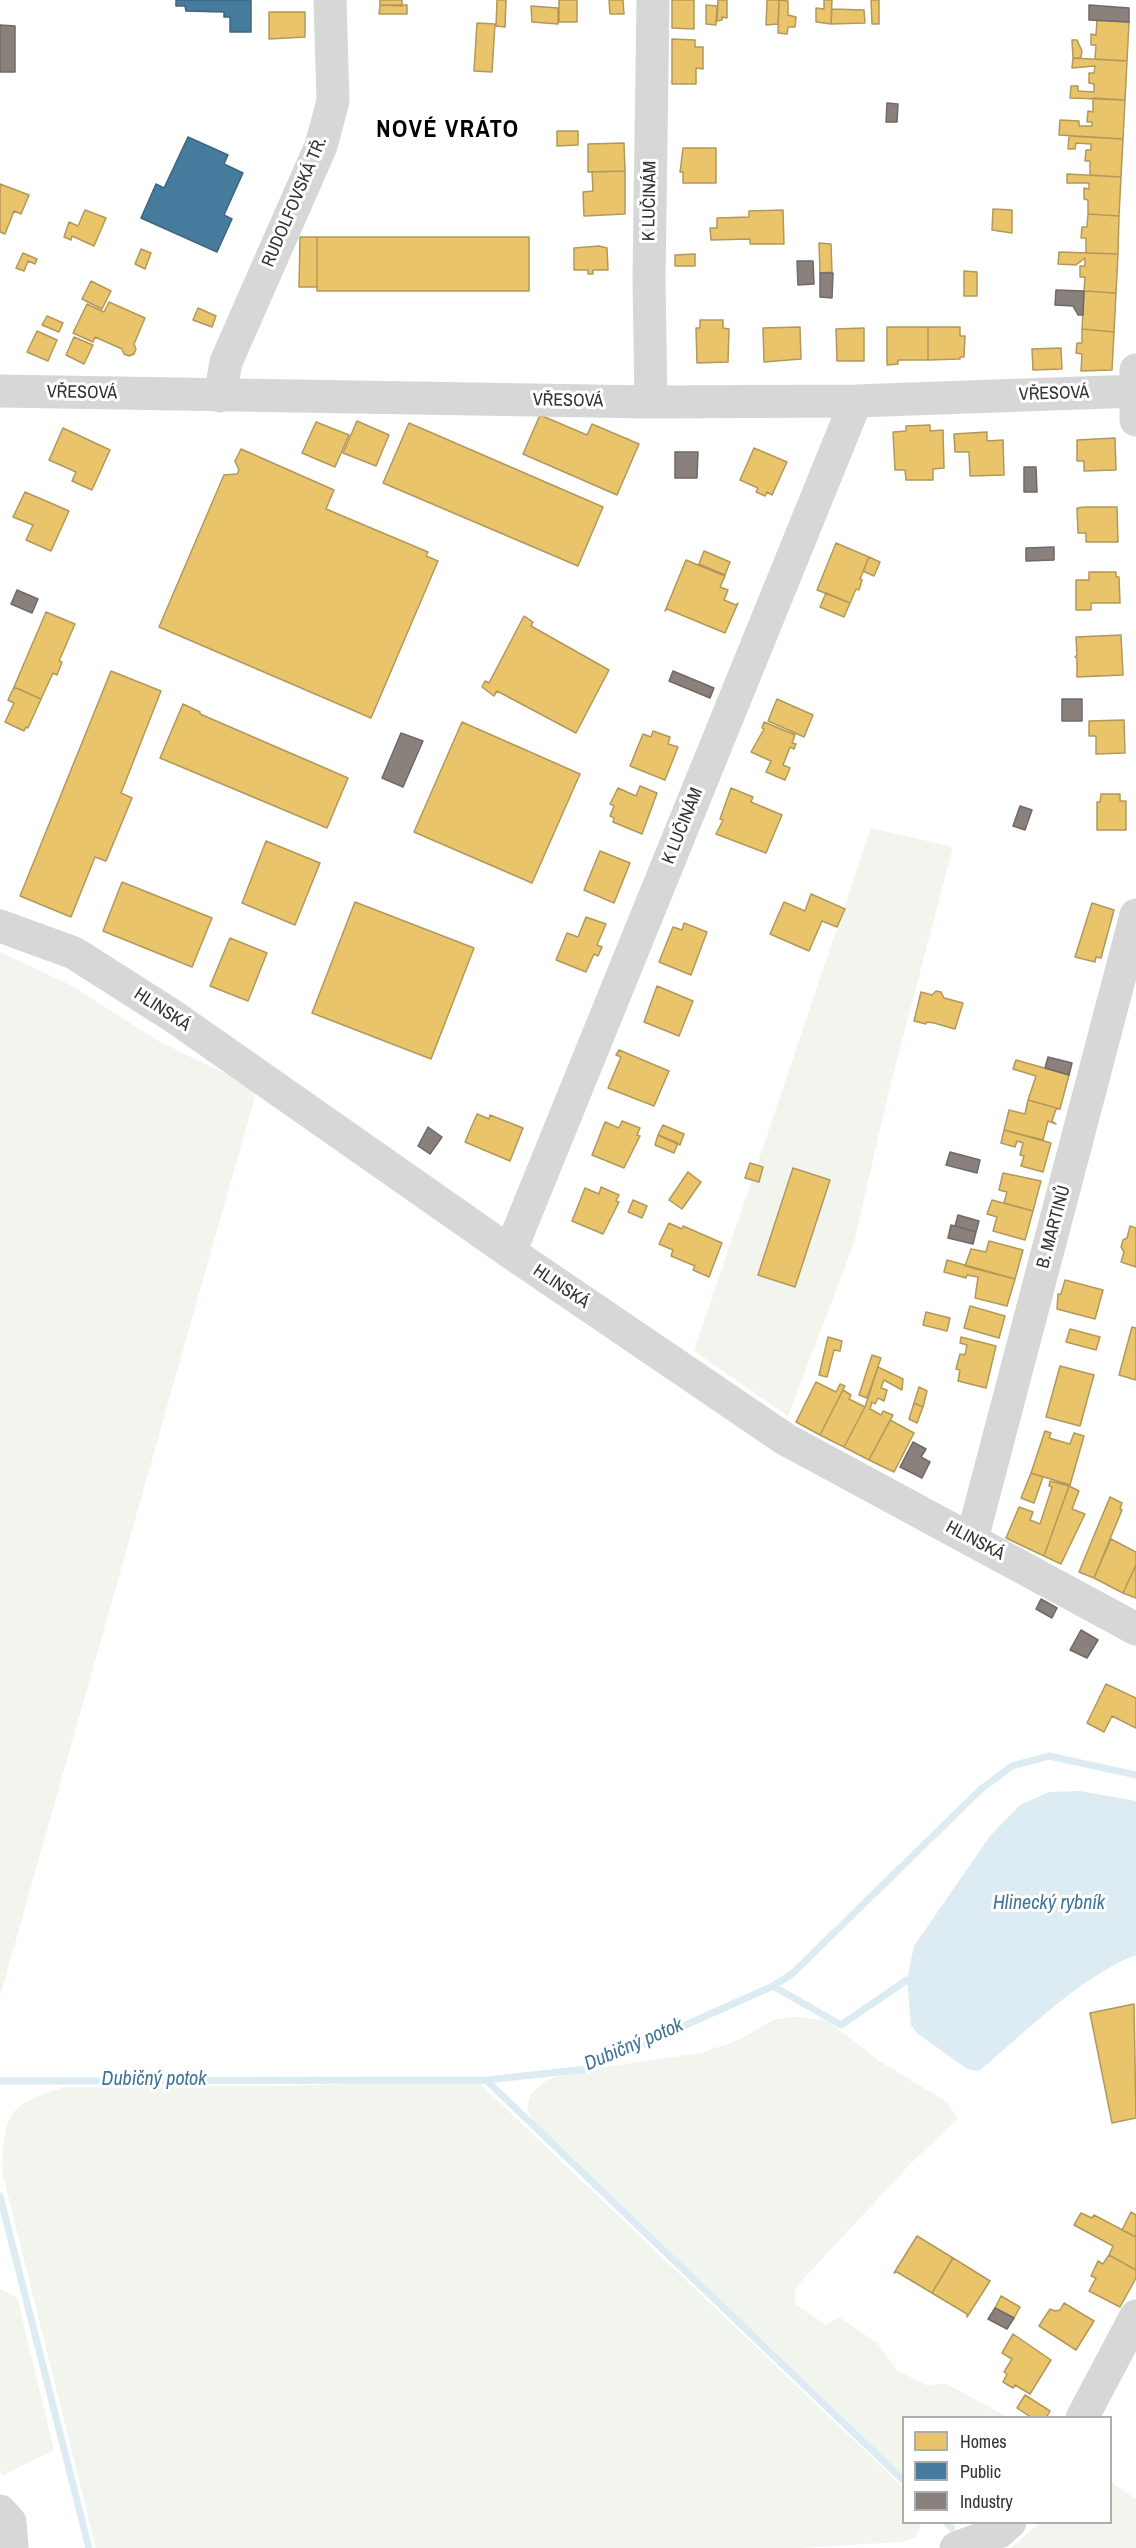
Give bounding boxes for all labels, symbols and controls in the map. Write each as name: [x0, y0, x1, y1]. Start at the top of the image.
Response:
district label: NOVÉ VRÁTO: [376, 117, 520, 145]
street label: RUDOLFOVSKÁ TŘ.: [258, 134, 332, 270]
street label: K LUČINÁM: [639, 161, 661, 241]
street label: VŘESOVÁ: [47, 382, 117, 404]
street label: VŘESOVÁ: [1018, 382, 1090, 406]
street label: VŘESOVÁ: [533, 390, 603, 412]
street label: K LUČINÁM: [658, 785, 708, 867]
street label: HLINSKÁ: [130, 984, 194, 1036]
street label: B. MARTINŮ: [1033, 1183, 1075, 1271]
street label: HLINSKÁ: [529, 1260, 593, 1314]
street label: HLINSKÁ: [942, 1517, 1008, 1565]
water label: Hlinecký rybník: [993, 1892, 1105, 1916]
water label: Dubičný potok: [581, 2013, 687, 2077]
water label: Dubičný potok: [102, 2068, 206, 2092]
legend: [902, 2416, 1112, 2524]
text: Homes: [960, 2429, 1007, 2454]
text: Public: [960, 2459, 1001, 2484]
text: Industry: [960, 2489, 1013, 2514]

